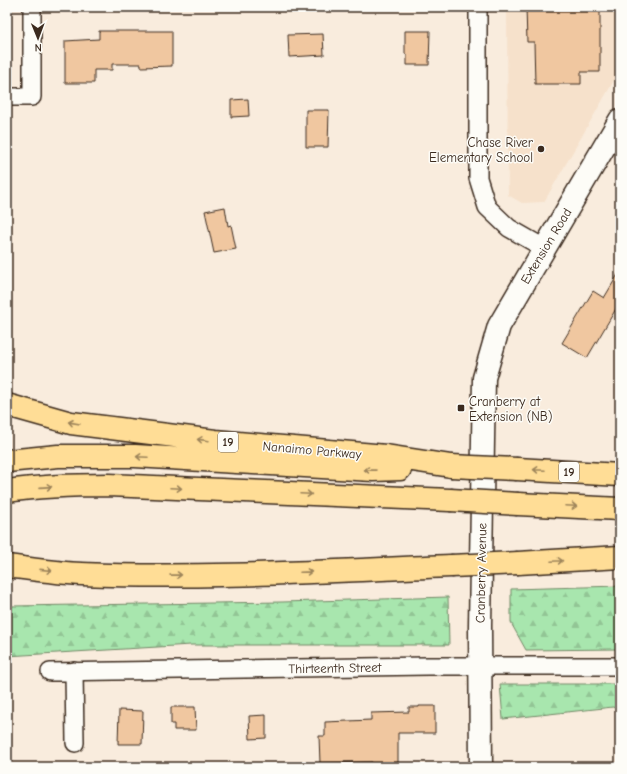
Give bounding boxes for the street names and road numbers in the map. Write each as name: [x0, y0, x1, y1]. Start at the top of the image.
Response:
street label: Extension Road: [517, 205, 575, 287]
road number: 19: [218, 432, 238, 452]
street label: Nanaimo Parkway: [262, 438, 362, 462]
road number: 19: [559, 462, 579, 482]
street label: Cranberry Avenue: [473, 522, 489, 623]
street label: Thirteenth Street: [288, 660, 383, 676]

